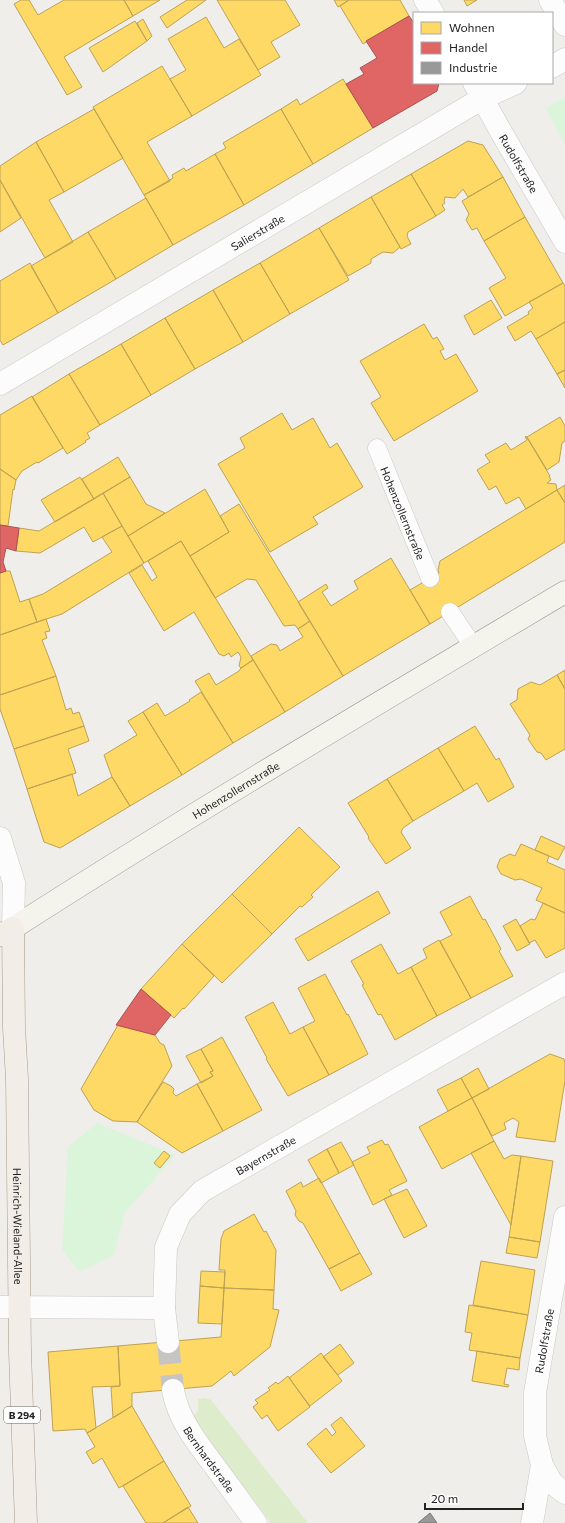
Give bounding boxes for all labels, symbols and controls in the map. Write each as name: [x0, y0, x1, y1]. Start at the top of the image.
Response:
legend: [413, 12, 553, 84]
text: Wohnen: [449, 20, 495, 34]
text: Handel: [449, 40, 487, 54]
text: Industrie: [449, 60, 497, 74]
street label: Rudolfstraße: [497, 132, 541, 195]
street label: Salierstraße: [228, 211, 287, 253]
street label: Hohenzollernstraße: [379, 464, 428, 562]
street label: Hohenzollernstraße: [189, 758, 281, 821]
street label: Bayernstraße: [233, 1132, 298, 1177]
street label: Heinrich-Wieland-Allee: [11, 1168, 26, 1285]
street label: Rudolfstraße: [532, 1308, 556, 1374]
road number: B 294: [4, 1407, 40, 1423]
street label: Bernhardstraße: [182, 1424, 238, 1495]
scale bar: [425, 1485, 523, 1511]
text: 20 m: [431, 1491, 458, 1505]

